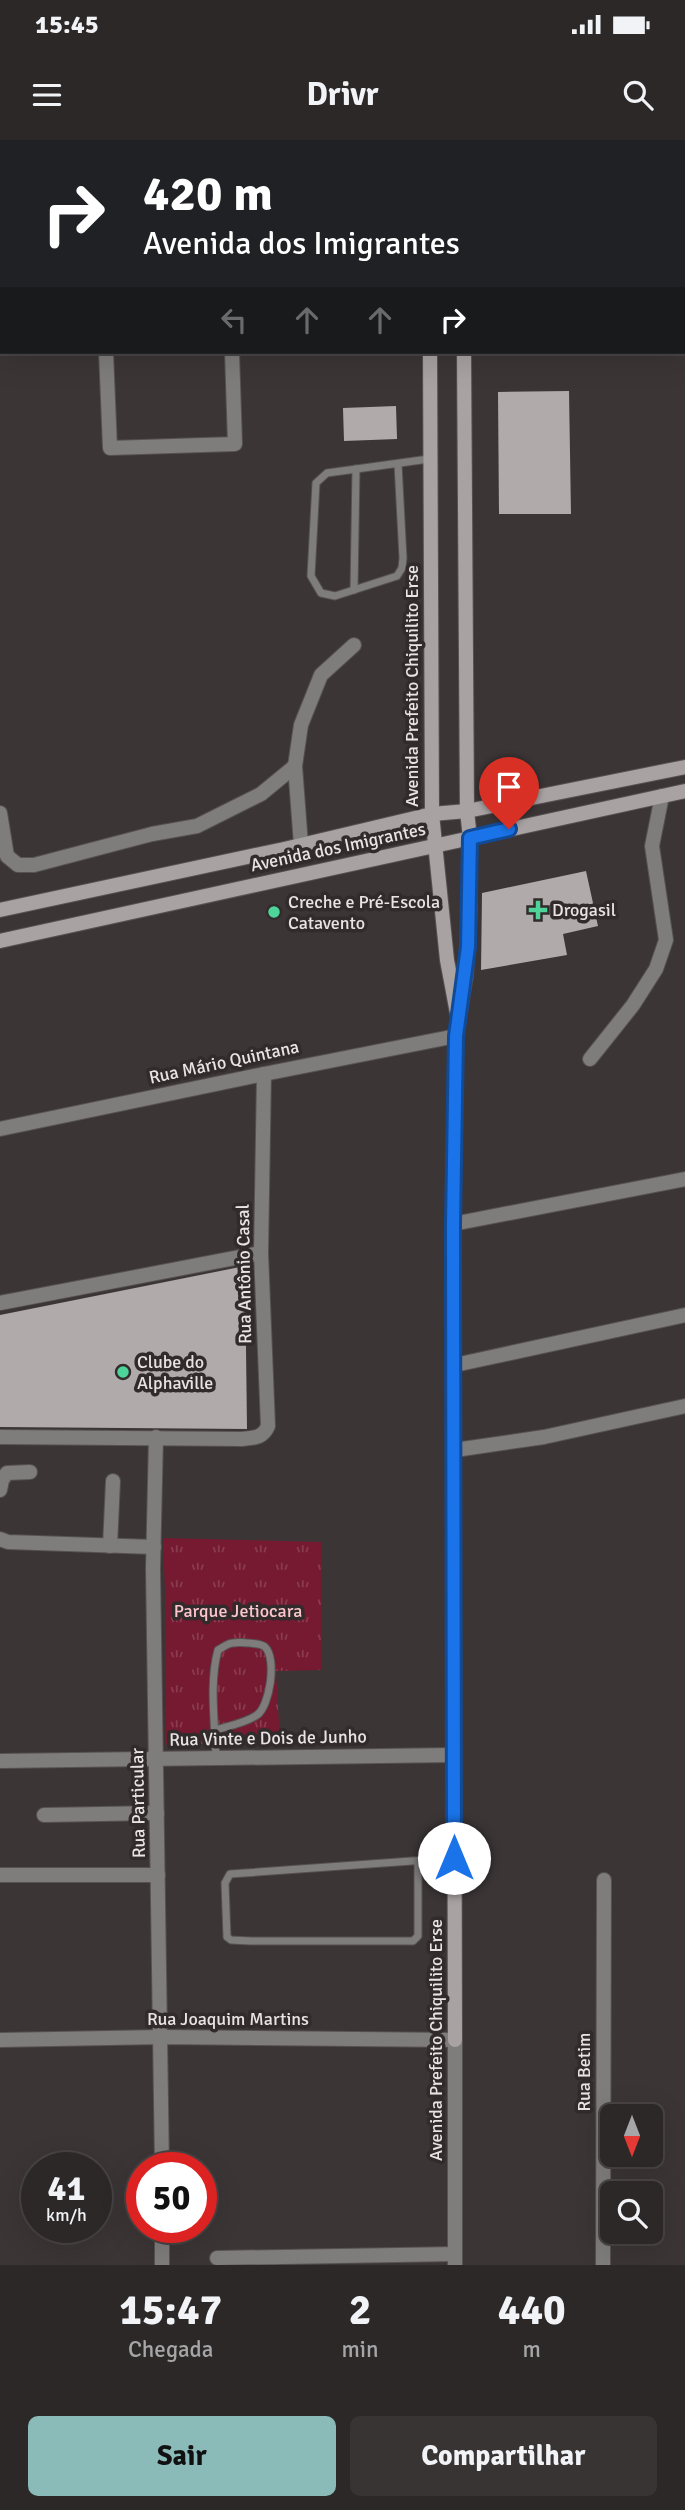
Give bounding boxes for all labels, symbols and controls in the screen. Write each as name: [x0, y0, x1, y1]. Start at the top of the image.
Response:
text: 15:45: [35, 9, 99, 41]
text: Drivr: [306, 75, 379, 114]
icon: menu: [28, 76, 66, 114]
icon: search: [619, 76, 657, 114]
text: 420 m: [143, 164, 273, 224]
icon: right: [28, 168, 119, 259]
text: Avenida dos Imigrantes: [143, 224, 460, 263]
icon: left: [215, 301, 253, 339]
icon: ahead: [288, 301, 326, 339]
icon: ahead: [361, 301, 399, 339]
icon: right: [434, 301, 472, 339]
street label: Avenida Prefeito Chiquilito Erse: [401, 565, 423, 807]
pin: [479, 757, 539, 829]
icon: arrive: [490, 768, 528, 806]
street label: Avenida dos Imigrantes: [249, 818, 428, 876]
place label: Creche e Pré-Escola Catavento: [288, 891, 440, 934]
place label: Drogasil: [552, 899, 616, 921]
marker: Drogasil: [530, 902, 546, 918]
marker: Creche e Pré-Escola Catavento: [266, 904, 282, 920]
street label: Rua Mário Quintana: [147, 1035, 301, 1089]
street label: Rua Antônio Casal: [232, 1204, 256, 1344]
place label: Clube do Alphaville: [137, 1351, 213, 1394]
marker: Clube do Alphaville: [115, 1364, 131, 1380]
park label: Parque Jetiocara: [174, 1600, 302, 1622]
street label: Rua Vinte e Dois de Junho: [169, 1725, 367, 1751]
street label: Rua Particular: [126, 1747, 150, 1858]
position arrow: [417, 1821, 491, 1895]
street label: Avenida Prefeito Chiquilito Erse: [425, 1919, 447, 2161]
street label: Rua Joaquim Martins: [147, 2008, 309, 2030]
street label: Rua Betim: [573, 2033, 595, 2111]
north arrow: [600, 2104, 663, 2166]
map controls: [600, 2104, 663, 2244]
speed limit sign: 50: [126, 2152, 217, 2243]
text: 41: [48, 2167, 85, 2210]
button: search: [600, 2181, 663, 2244]
text: km/h: [46, 2204, 87, 2226]
text: 15:47: [119, 2285, 222, 2336]
text: 2: [349, 2285, 371, 2336]
text: 440: [498, 2285, 566, 2336]
text: Chegada: [128, 2335, 213, 2364]
text: min: [341, 2335, 379, 2364]
text: m: [523, 2335, 541, 2364]
button: Sair: [28, 2416, 336, 2496]
button: Compartilhar: [350, 2416, 657, 2496]

